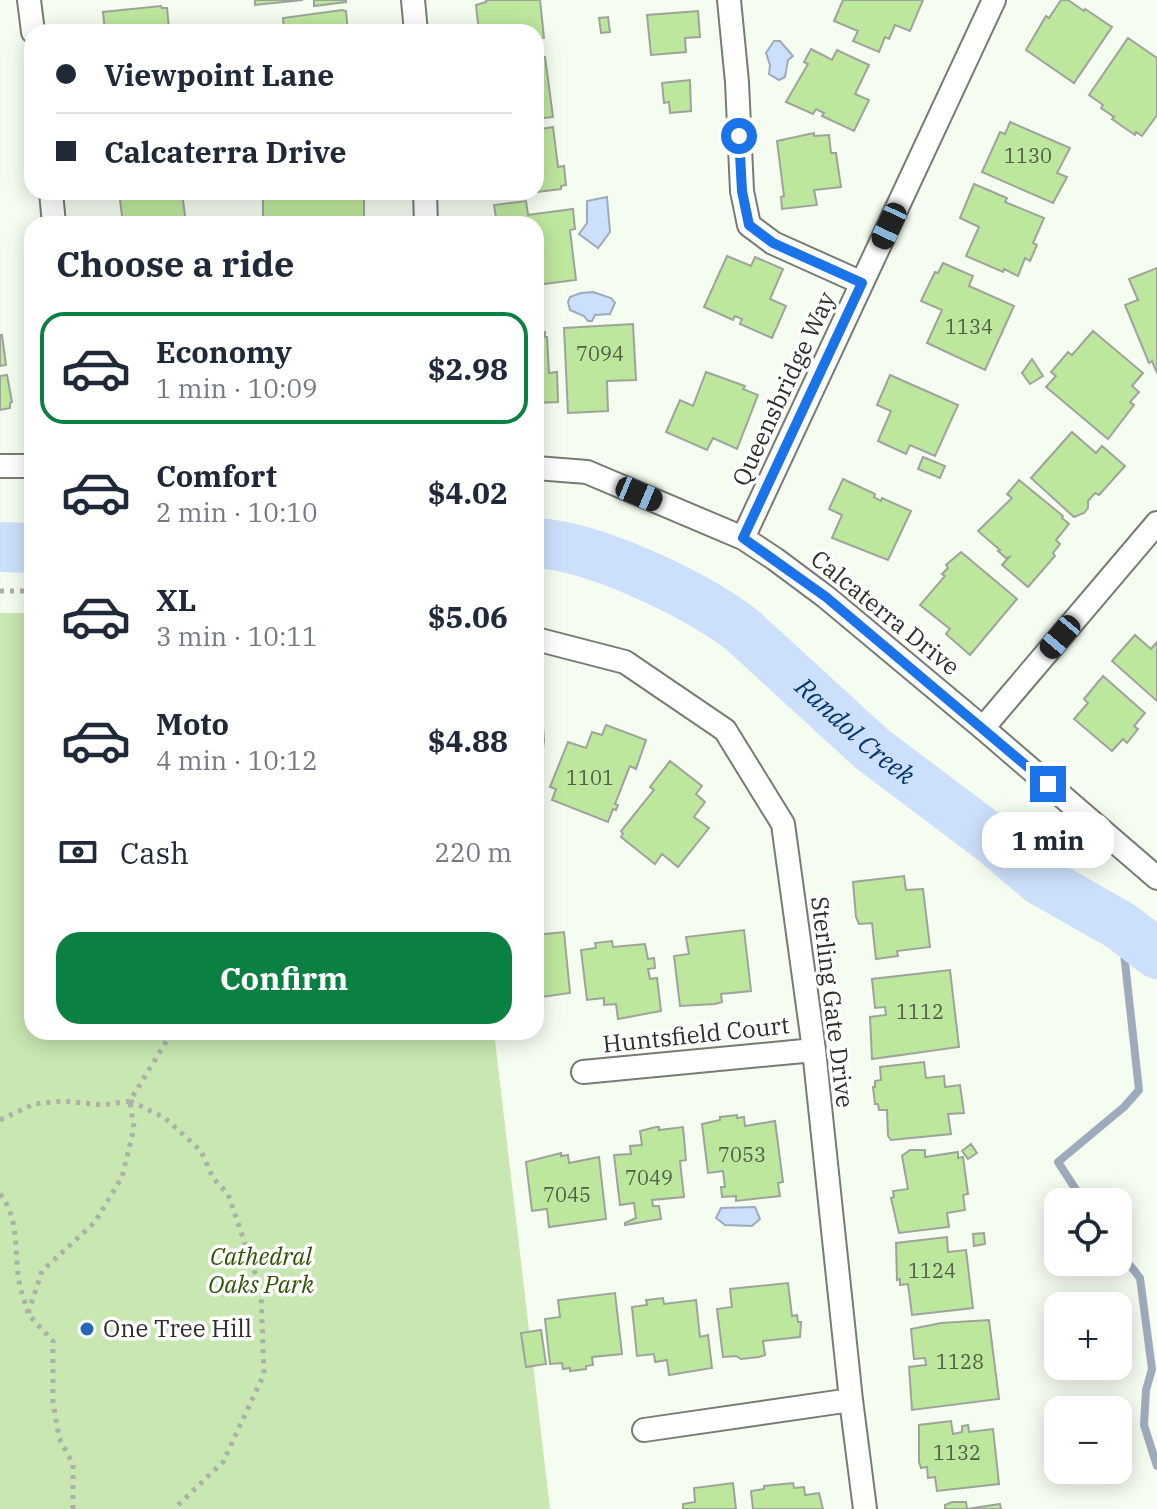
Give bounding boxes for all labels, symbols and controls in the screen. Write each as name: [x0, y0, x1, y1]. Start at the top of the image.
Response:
text: Viewpoint Lane: [104, 55, 334, 94]
route start: [721, 118, 757, 154]
text: Calcaterra Drive: [104, 132, 346, 171]
house number: 1130: [1004, 142, 1052, 169]
car: [868, 199, 910, 253]
text: Choose a ride: [56, 240, 295, 287]
street label: Queensbridge Way: [724, 286, 842, 491]
house number: 1134: [945, 313, 993, 340]
icon: car: [60, 332, 132, 404]
text: Economy: [156, 332, 292, 371]
house number: 7094: [576, 340, 624, 367]
text: $2.98: [428, 349, 508, 388]
text: 1 min · 10:09: [156, 371, 318, 405]
icon: car: [60, 456, 132, 528]
text: Comfort: [156, 456, 277, 495]
text: $4.02: [428, 473, 508, 512]
car: [612, 474, 666, 514]
text: 2 min · 10:10: [156, 495, 318, 529]
street label: Calcaterra Drive: [805, 542, 967, 682]
icon: car: [60, 580, 132, 652]
text: XL: [156, 580, 196, 619]
text: $5.06: [428, 597, 508, 636]
car: [1035, 611, 1085, 663]
text: 3 min · 10:11: [156, 619, 318, 653]
water label: Randol Creek: [788, 669, 923, 792]
icon: car: [60, 704, 132, 776]
text: Moto: [156, 704, 229, 743]
text: $4.88: [428, 721, 508, 760]
text: 4 min · 10:12: [156, 743, 318, 777]
house number: 1101: [566, 764, 614, 791]
route end: [1030, 766, 1066, 802]
callout: 1 min: [982, 812, 1114, 868]
text: 1 min: [1012, 823, 1084, 857]
icon: cash: [56, 830, 100, 874]
text: Cash: [120, 833, 189, 872]
text: 220 m: [434, 835, 512, 869]
street label: Sterling Gate Drive: [804, 894, 862, 1109]
button: Confirm: [56, 932, 512, 1024]
house number: 1112: [896, 998, 944, 1025]
street label: Huntsfield Court: [601, 1008, 791, 1060]
house number: 7053: [718, 1141, 766, 1168]
house number: 7049: [625, 1164, 673, 1191]
house number: 7045: [543, 1181, 591, 1208]
map controls: [1044, 1188, 1132, 1484]
button: locate: [1044, 1188, 1132, 1276]
park label: Cathedral Oaks Park: [208, 1240, 314, 1300]
house number: 1124: [908, 1257, 956, 1284]
button: +: [1044, 1292, 1132, 1380]
place label: One Tree Hill: [103, 1312, 252, 1344]
marker: One Tree Hill: [78, 1320, 96, 1338]
house number: 1128: [936, 1348, 984, 1375]
button: −: [1044, 1396, 1132, 1484]
house number: 1132: [933, 1439, 981, 1466]

